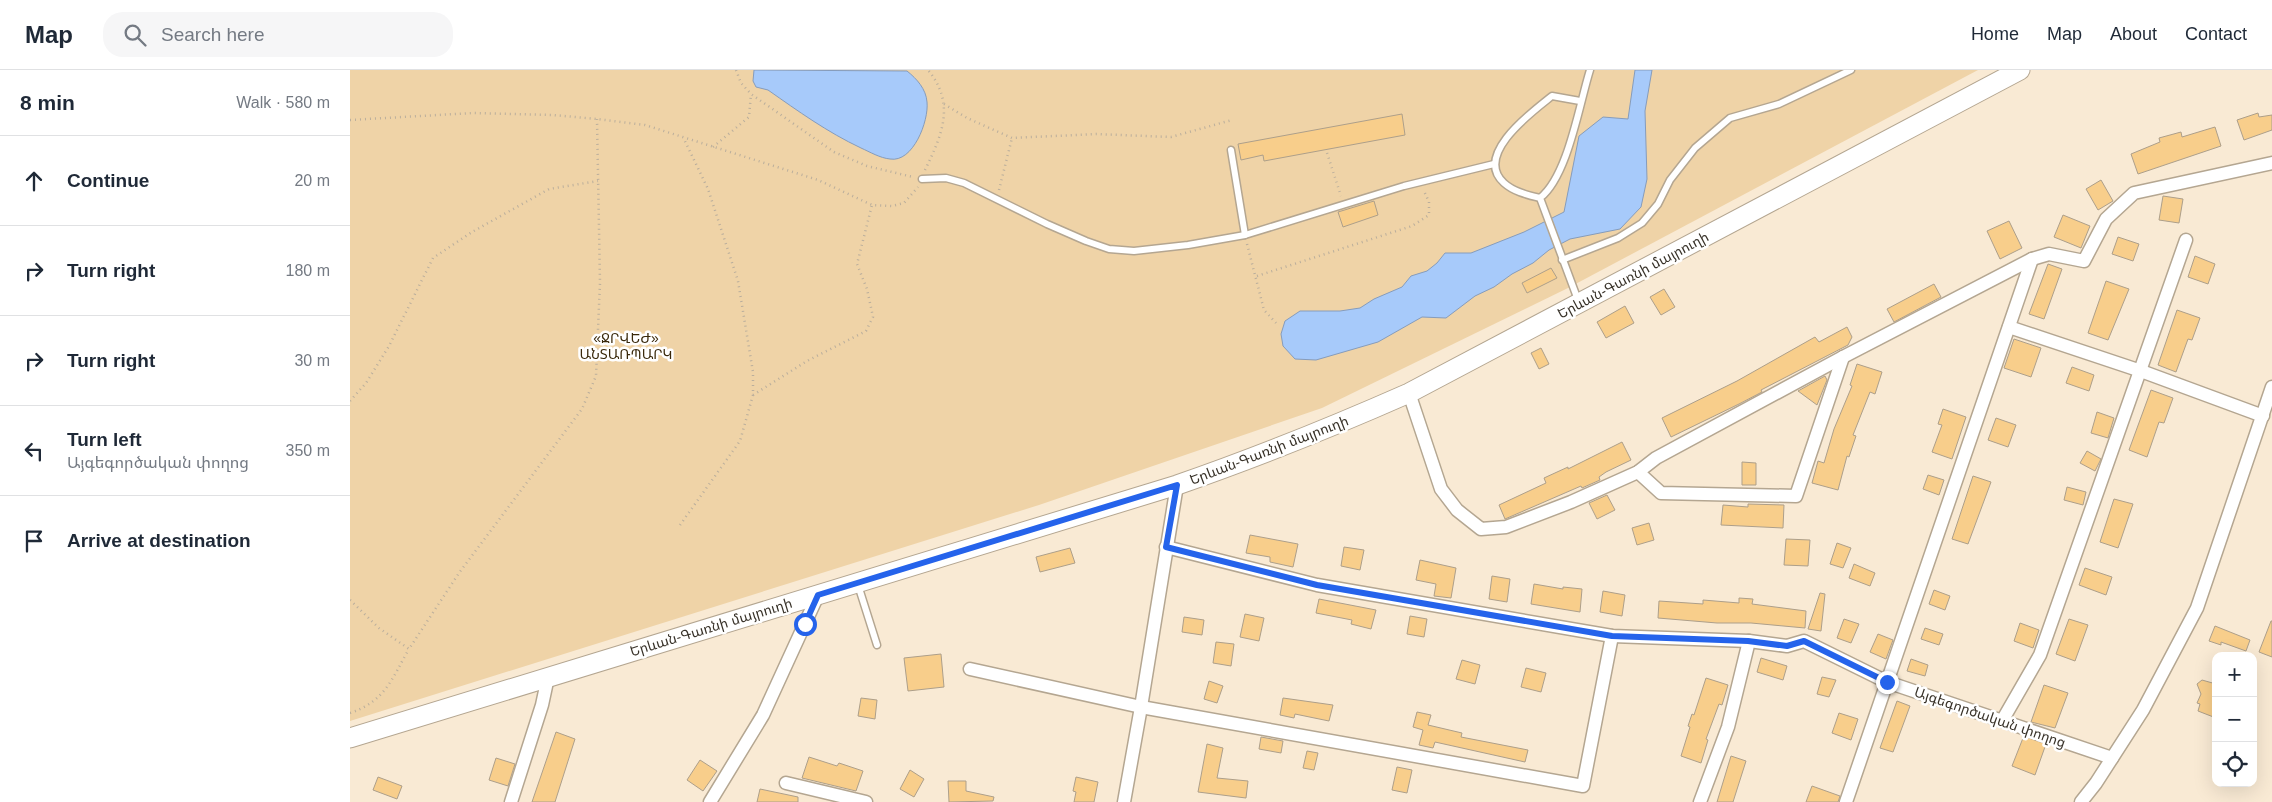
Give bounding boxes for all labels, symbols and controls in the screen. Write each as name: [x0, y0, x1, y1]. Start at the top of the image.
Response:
search box: [103, 12, 453, 57]
text: Map: [25, 21, 73, 48]
icon: search: [121, 21, 149, 49]
text: Search here: [161, 24, 265, 45]
text: Home: [1971, 24, 2019, 44]
text: Map: [2047, 24, 2082, 44]
text: About: [2110, 24, 2157, 44]
text: Contact: [2185, 24, 2247, 44]
text: 8 min: [20, 91, 75, 114]
text: Walk · 580 m: [236, 94, 330, 111]
icon: ahead: [20, 167, 48, 195]
text: Continue: [67, 170, 149, 191]
text: 20 m: [294, 172, 330, 189]
street label: Երևան-Գառնի մայրուղի: [1555, 228, 1711, 322]
icon: right: [20, 257, 48, 285]
text: Turn right: [67, 260, 155, 281]
text: 180 m: [286, 262, 330, 279]
park label: «ՋՐՎԵԺ» ԱՆՏԱՌՊԱՐԿ: [580, 330, 672, 362]
icon: right: [20, 347, 48, 375]
text: Turn right: [67, 350, 155, 371]
text: 30 m: [294, 352, 330, 369]
street label: Երևան-Գառնի մայրուղի: [1187, 412, 1351, 488]
text: Turn left: [67, 429, 142, 450]
icon: left: [20, 437, 48, 465]
text: 350 m: [286, 442, 330, 459]
text: Այգեգործական փողոց: [67, 454, 249, 471]
icon: arrive: [20, 527, 48, 555]
text: Arrive at destination: [67, 530, 251, 551]
street label: Երևան-Գառնի մայրուղի: [628, 595, 794, 659]
route start: [794, 613, 817, 636]
map controls: [2212, 652, 2257, 787]
button: +: [2212, 652, 2257, 697]
route end: [1876, 671, 1899, 694]
street label: Այգեգործական փողոց: [1912, 684, 2068, 750]
button: −: [2212, 697, 2257, 742]
button: locate: [2212, 742, 2257, 787]

